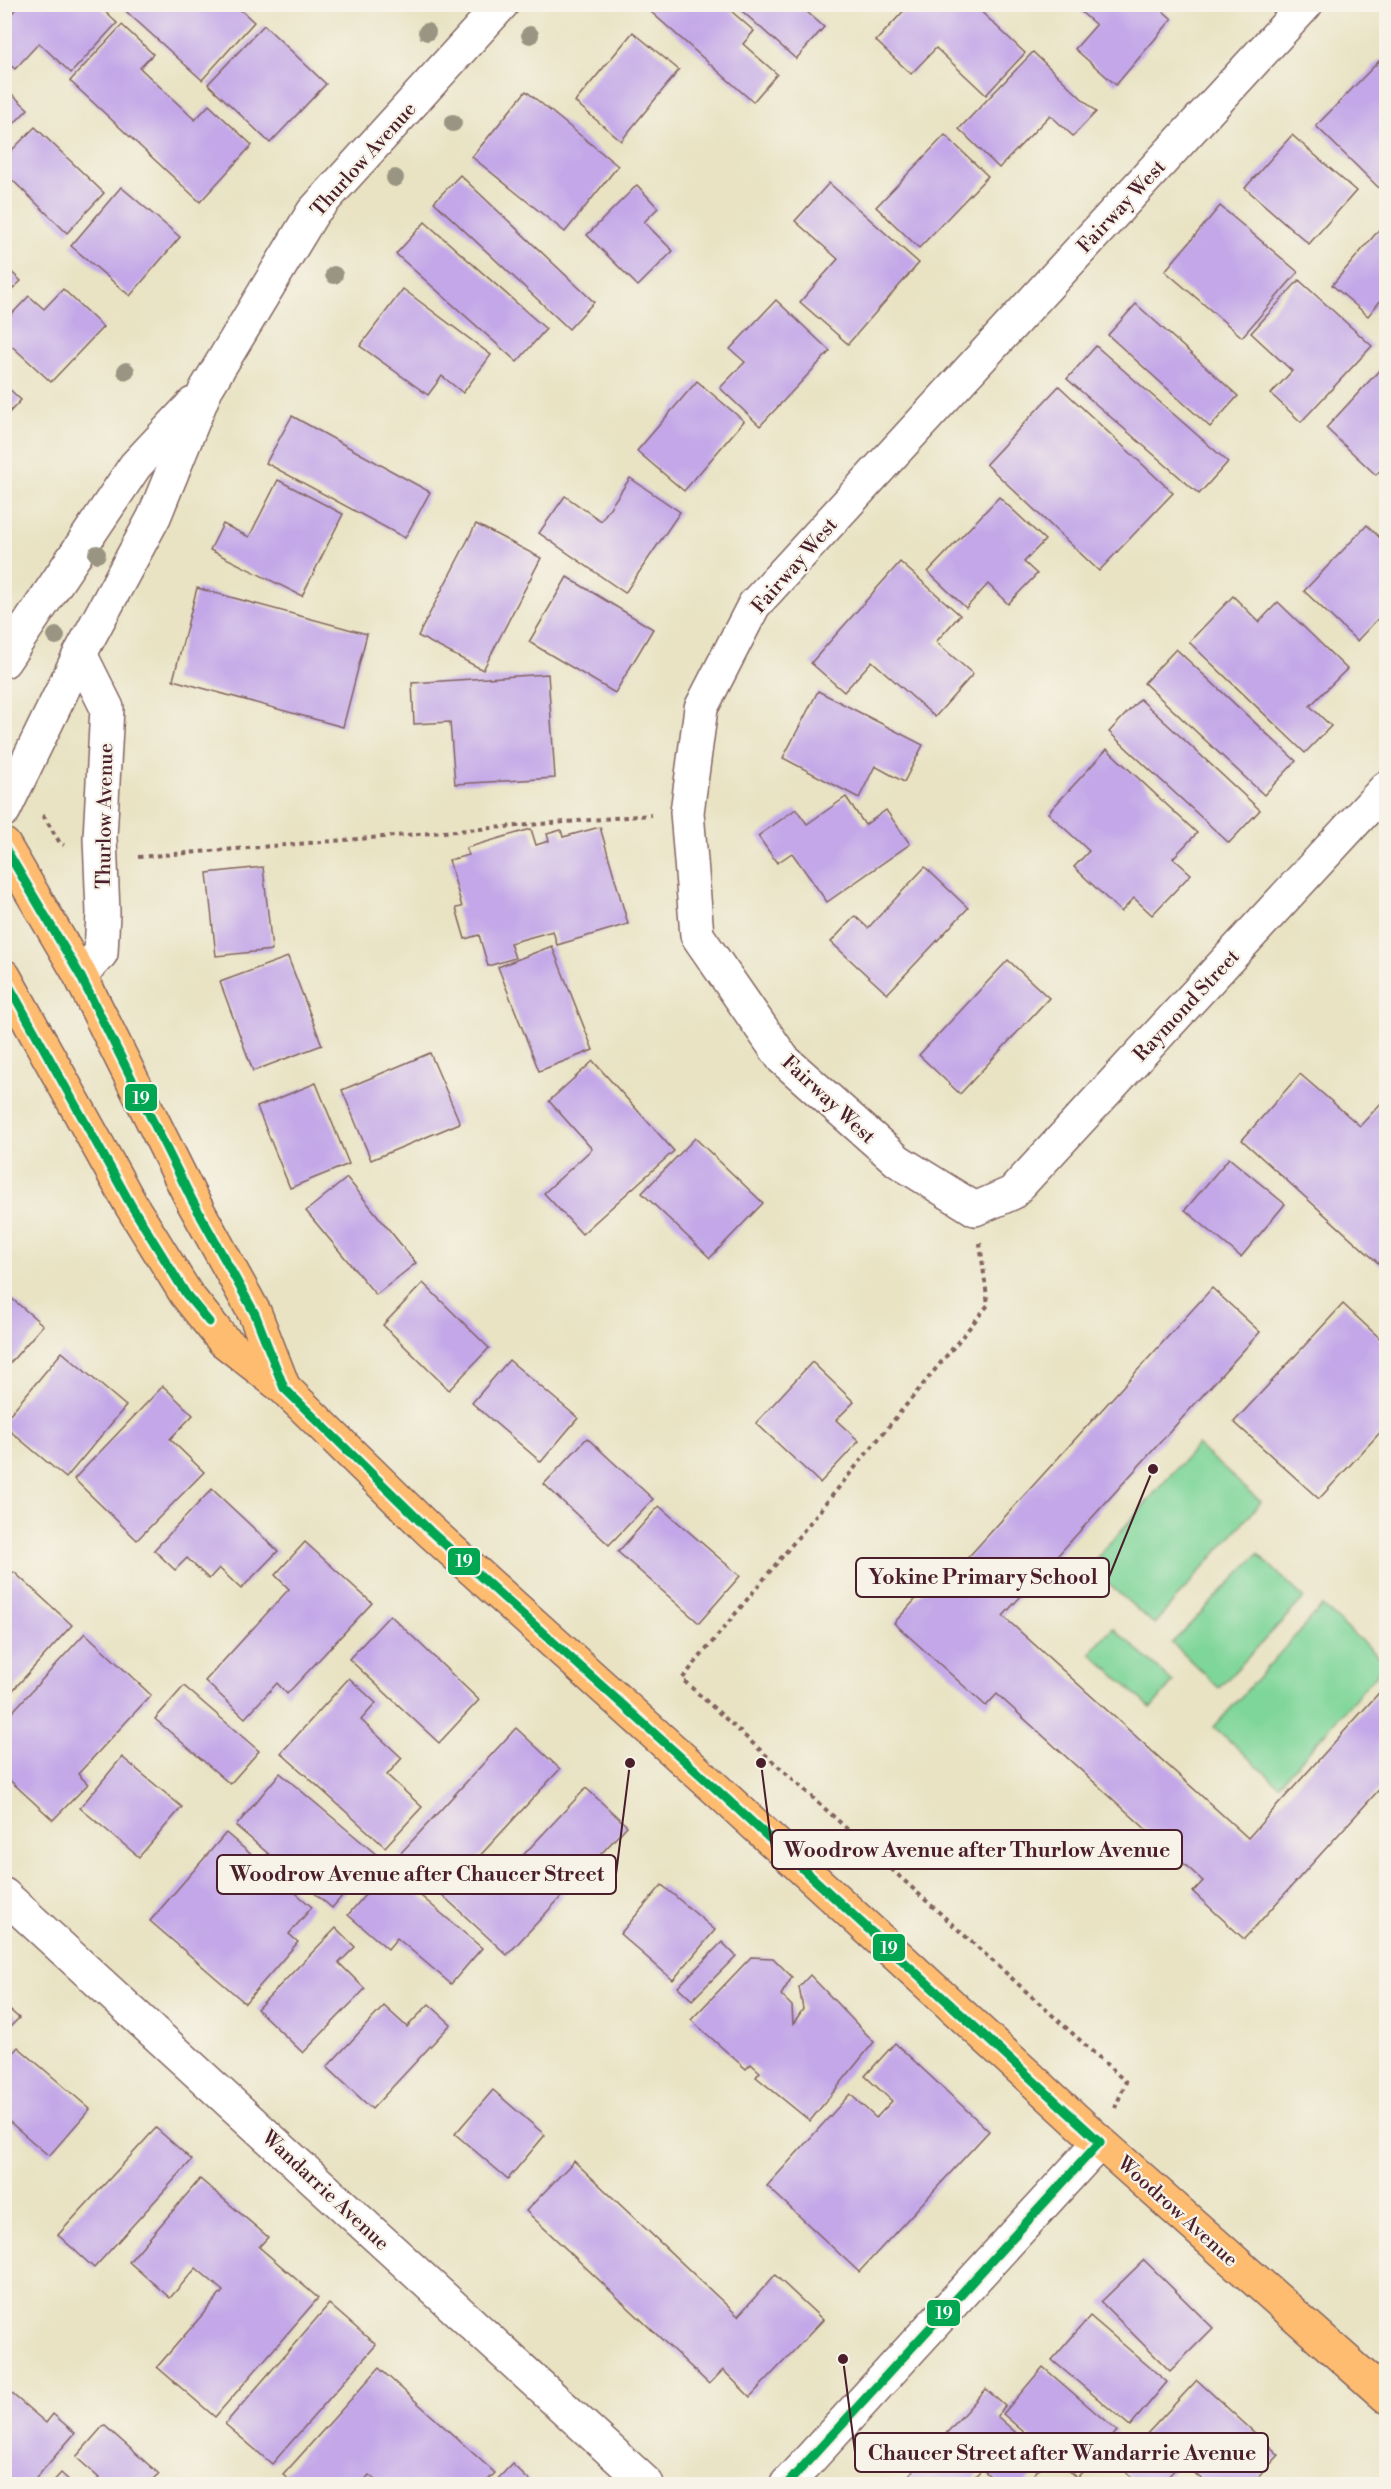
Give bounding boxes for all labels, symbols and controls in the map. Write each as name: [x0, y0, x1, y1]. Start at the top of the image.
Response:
street label: Thurlow Avenue: [306, 97, 422, 223]
street label: Fairway West: [1072, 155, 1172, 259]
street label: Fairway West: [747, 513, 843, 619]
street label: Thurlow Avenue: [92, 743, 119, 889]
street label: Raymond Street: [1129, 945, 1246, 1067]
street label: Fairway West: [776, 1050, 880, 1150]
line badge: 19: [124, 1083, 158, 1112]
text: 19: [132, 1089, 150, 1109]
line badge: 19: [447, 1547, 481, 1576]
text: 19: [455, 1552, 473, 1572]
callout: Yokine Primary School: [856, 1558, 1109, 1597]
text: Yokine Primary School: [868, 1565, 1098, 1591]
callout: Woodrow Avenue after Thurlow Avenue: [772, 1830, 1182, 1869]
text: Woodrow Avenue after Thurlow Avenue: [783, 1838, 1170, 1864]
callout: Woodrow Avenue after Chaucer Street: [217, 1855, 616, 1894]
text: Woodrow Avenue after Chaucer Street: [229, 1862, 605, 1888]
line badge: 19: [872, 1933, 906, 1962]
text: 19: [880, 1939, 898, 1959]
street label: Wandarrie Avenue: [255, 2125, 394, 2257]
street label: Woodrow Avenue: [1111, 2151, 1242, 2273]
line badge: 19: [926, 2299, 961, 2327]
text: 19: [935, 2304, 953, 2324]
callout: Chaucer Street after Wandarrie Avenue: [855, 2433, 1268, 2472]
text: Chaucer Street after Wandarrie Avenue: [868, 2441, 1256, 2467]

